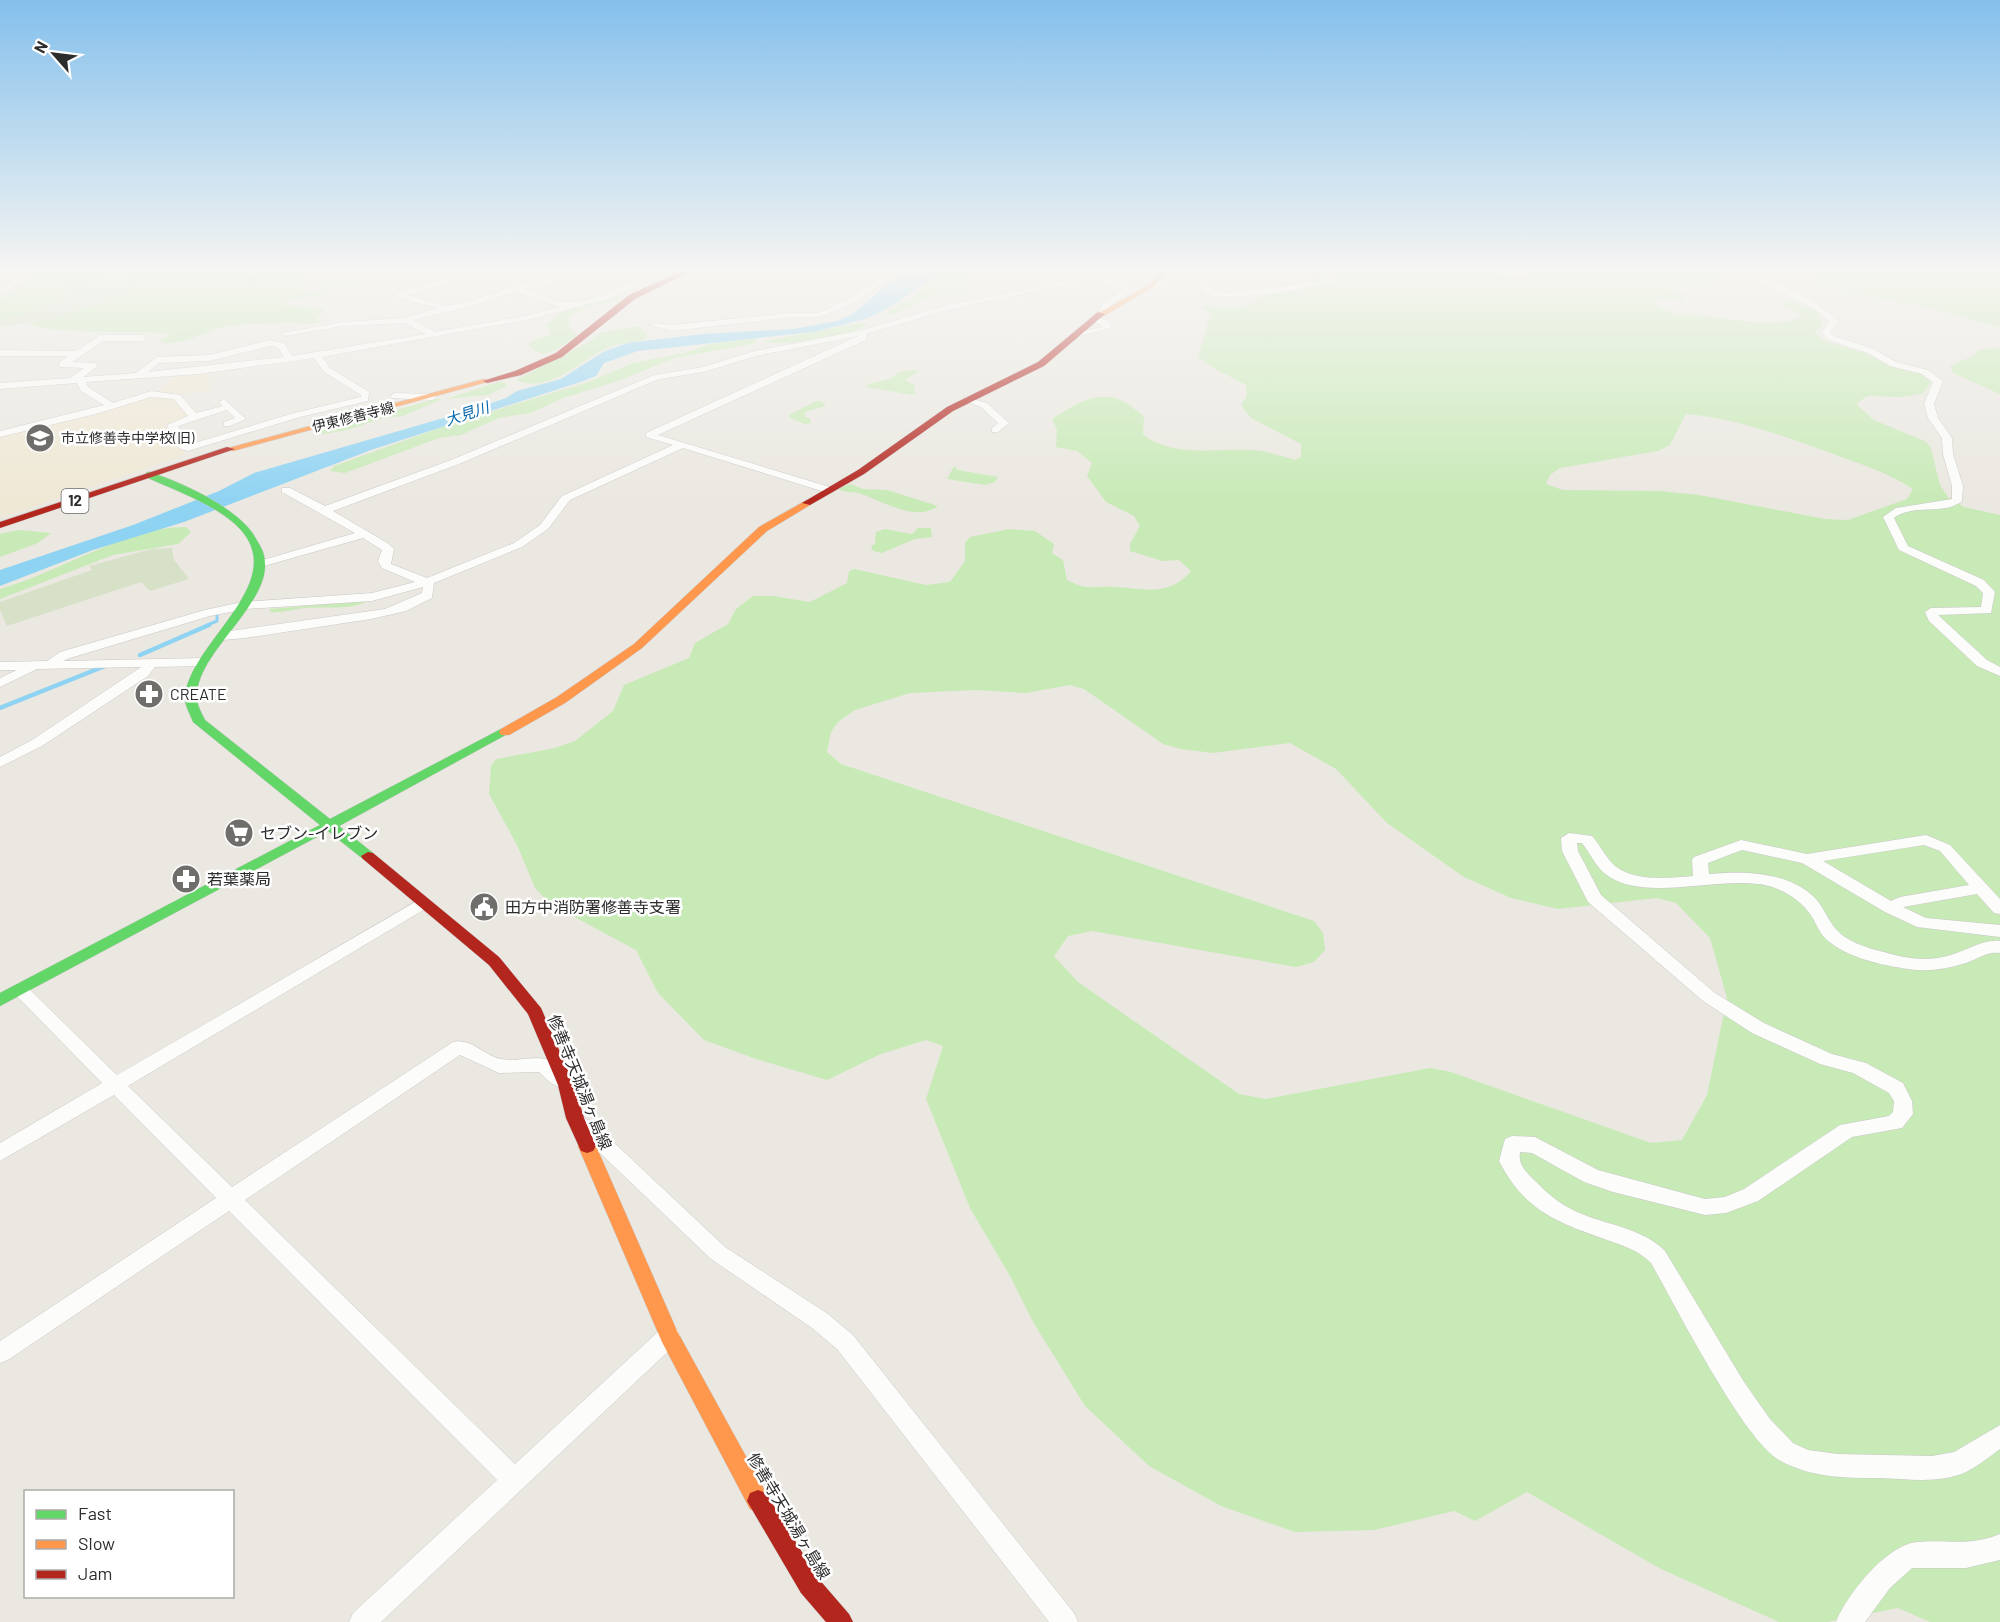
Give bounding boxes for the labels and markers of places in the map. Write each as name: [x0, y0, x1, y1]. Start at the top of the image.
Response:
school or university icon: 市立修善寺中学校(旧): [24, 422, 56, 454]
place label: 市立修善寺中学校(旧): [61, 429, 195, 446]
pharmacy icon: CREATE: [133, 678, 165, 710]
place label: CREATE: [170, 684, 227, 703]
supermarket icon: セブン-イレブン: [223, 817, 255, 849]
place label: セブン-イレブン: [260, 823, 378, 842]
pharmacy icon: 若葉薬局: [170, 863, 202, 895]
place label: 若葉薬局: [207, 869, 271, 888]
public building icon: 田方中消防署修善寺支署: [468, 891, 500, 923]
place label: 田方中消防署修善寺支署: [505, 897, 681, 916]

